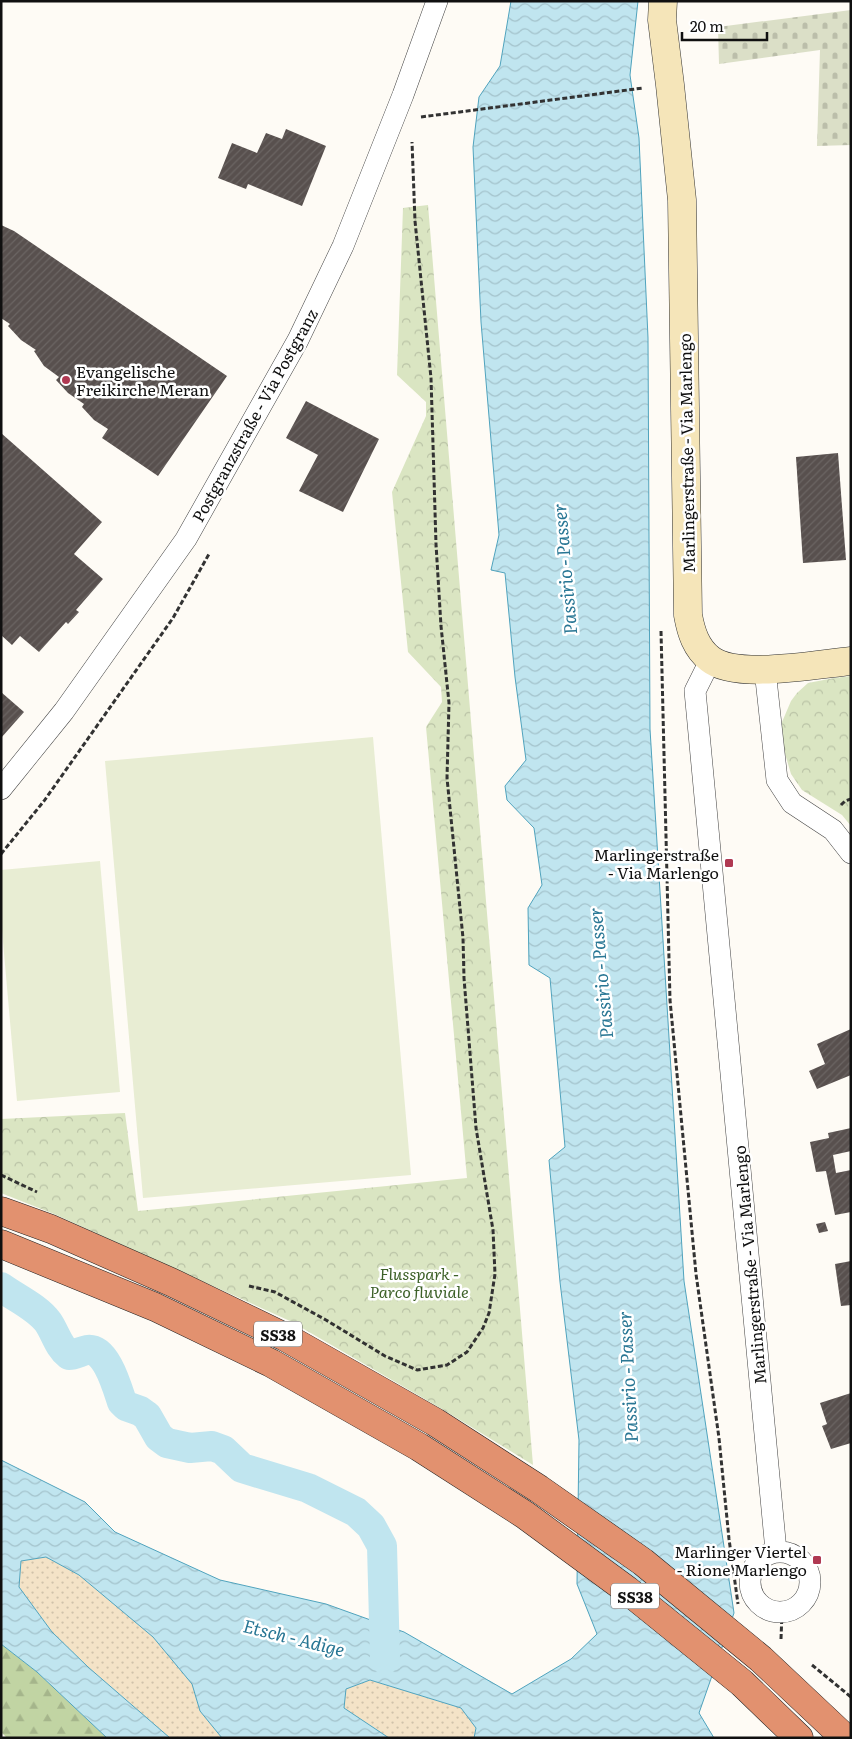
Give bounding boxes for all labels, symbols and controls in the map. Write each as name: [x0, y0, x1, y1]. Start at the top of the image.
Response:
scale bar: [682, 10, 767, 42]
text: 20 m: [690, 14, 724, 37]
street label: Postgranzstraße - Via Postgranz: [185, 304, 323, 526]
street label: Marlingerstraße - Via Marlengo: [672, 333, 700, 573]
place label: Evangelische Freikirche Meran: [76, 359, 210, 401]
marker: Evangelische Freikirche Meran: [60, 374, 72, 386]
water label: Passirio - Passer: [545, 502, 583, 636]
place label: Marlingerstraße - Via Marlengo: [593, 842, 719, 884]
marker: Marlingerstraße - Via Marlengo: [723, 857, 735, 869]
water label: Passirio - Passer: [581, 906, 619, 1040]
street label: Marlingerstraße - Via Marlengo: [727, 1145, 771, 1385]
park label: Flusspark - Parco fluviale: [369, 1261, 469, 1303]
water label: Passirio - Passer: [610, 1311, 644, 1443]
road number: SS38: [254, 1322, 302, 1346]
place label: Marlinger Viertel - Rione Marlengo: [674, 1539, 807, 1581]
marker: Marlinger Viertel - Rione Marlengo: [811, 1554, 823, 1566]
road number: SS38: [611, 1584, 659, 1608]
water label: Etsch - Adige: [240, 1611, 348, 1663]

